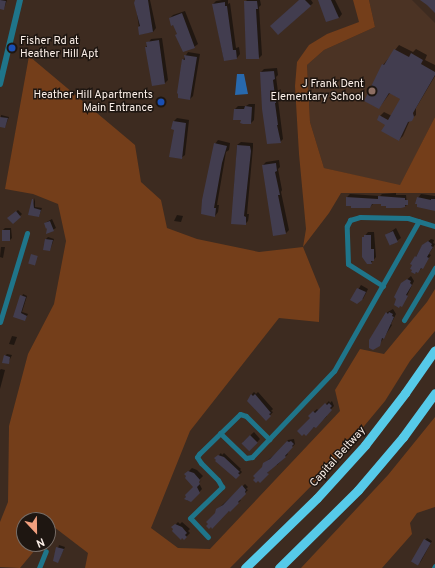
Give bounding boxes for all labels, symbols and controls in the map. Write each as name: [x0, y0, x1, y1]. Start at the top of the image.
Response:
place label: Fisher Rd at Heather Hill Apt: [20, 35, 99, 61]
marker: Fisher Rd at Heather Hill Apt: [7, 43, 17, 53]
place label: J Frank Dent Elementary School: [271, 78, 364, 104]
marker: J Frank Dent Elementary School: [367, 86, 377, 96]
place label: Heather Hill Apartments Main Entrance: [33, 89, 153, 115]
marker: Heather Hill Apartments Main Entrance: [156, 97, 166, 107]
street label: Capital Beltway: [307, 424, 369, 490]
north arrow: [16, 512, 56, 552]
text: N: [34, 534, 46, 550]

